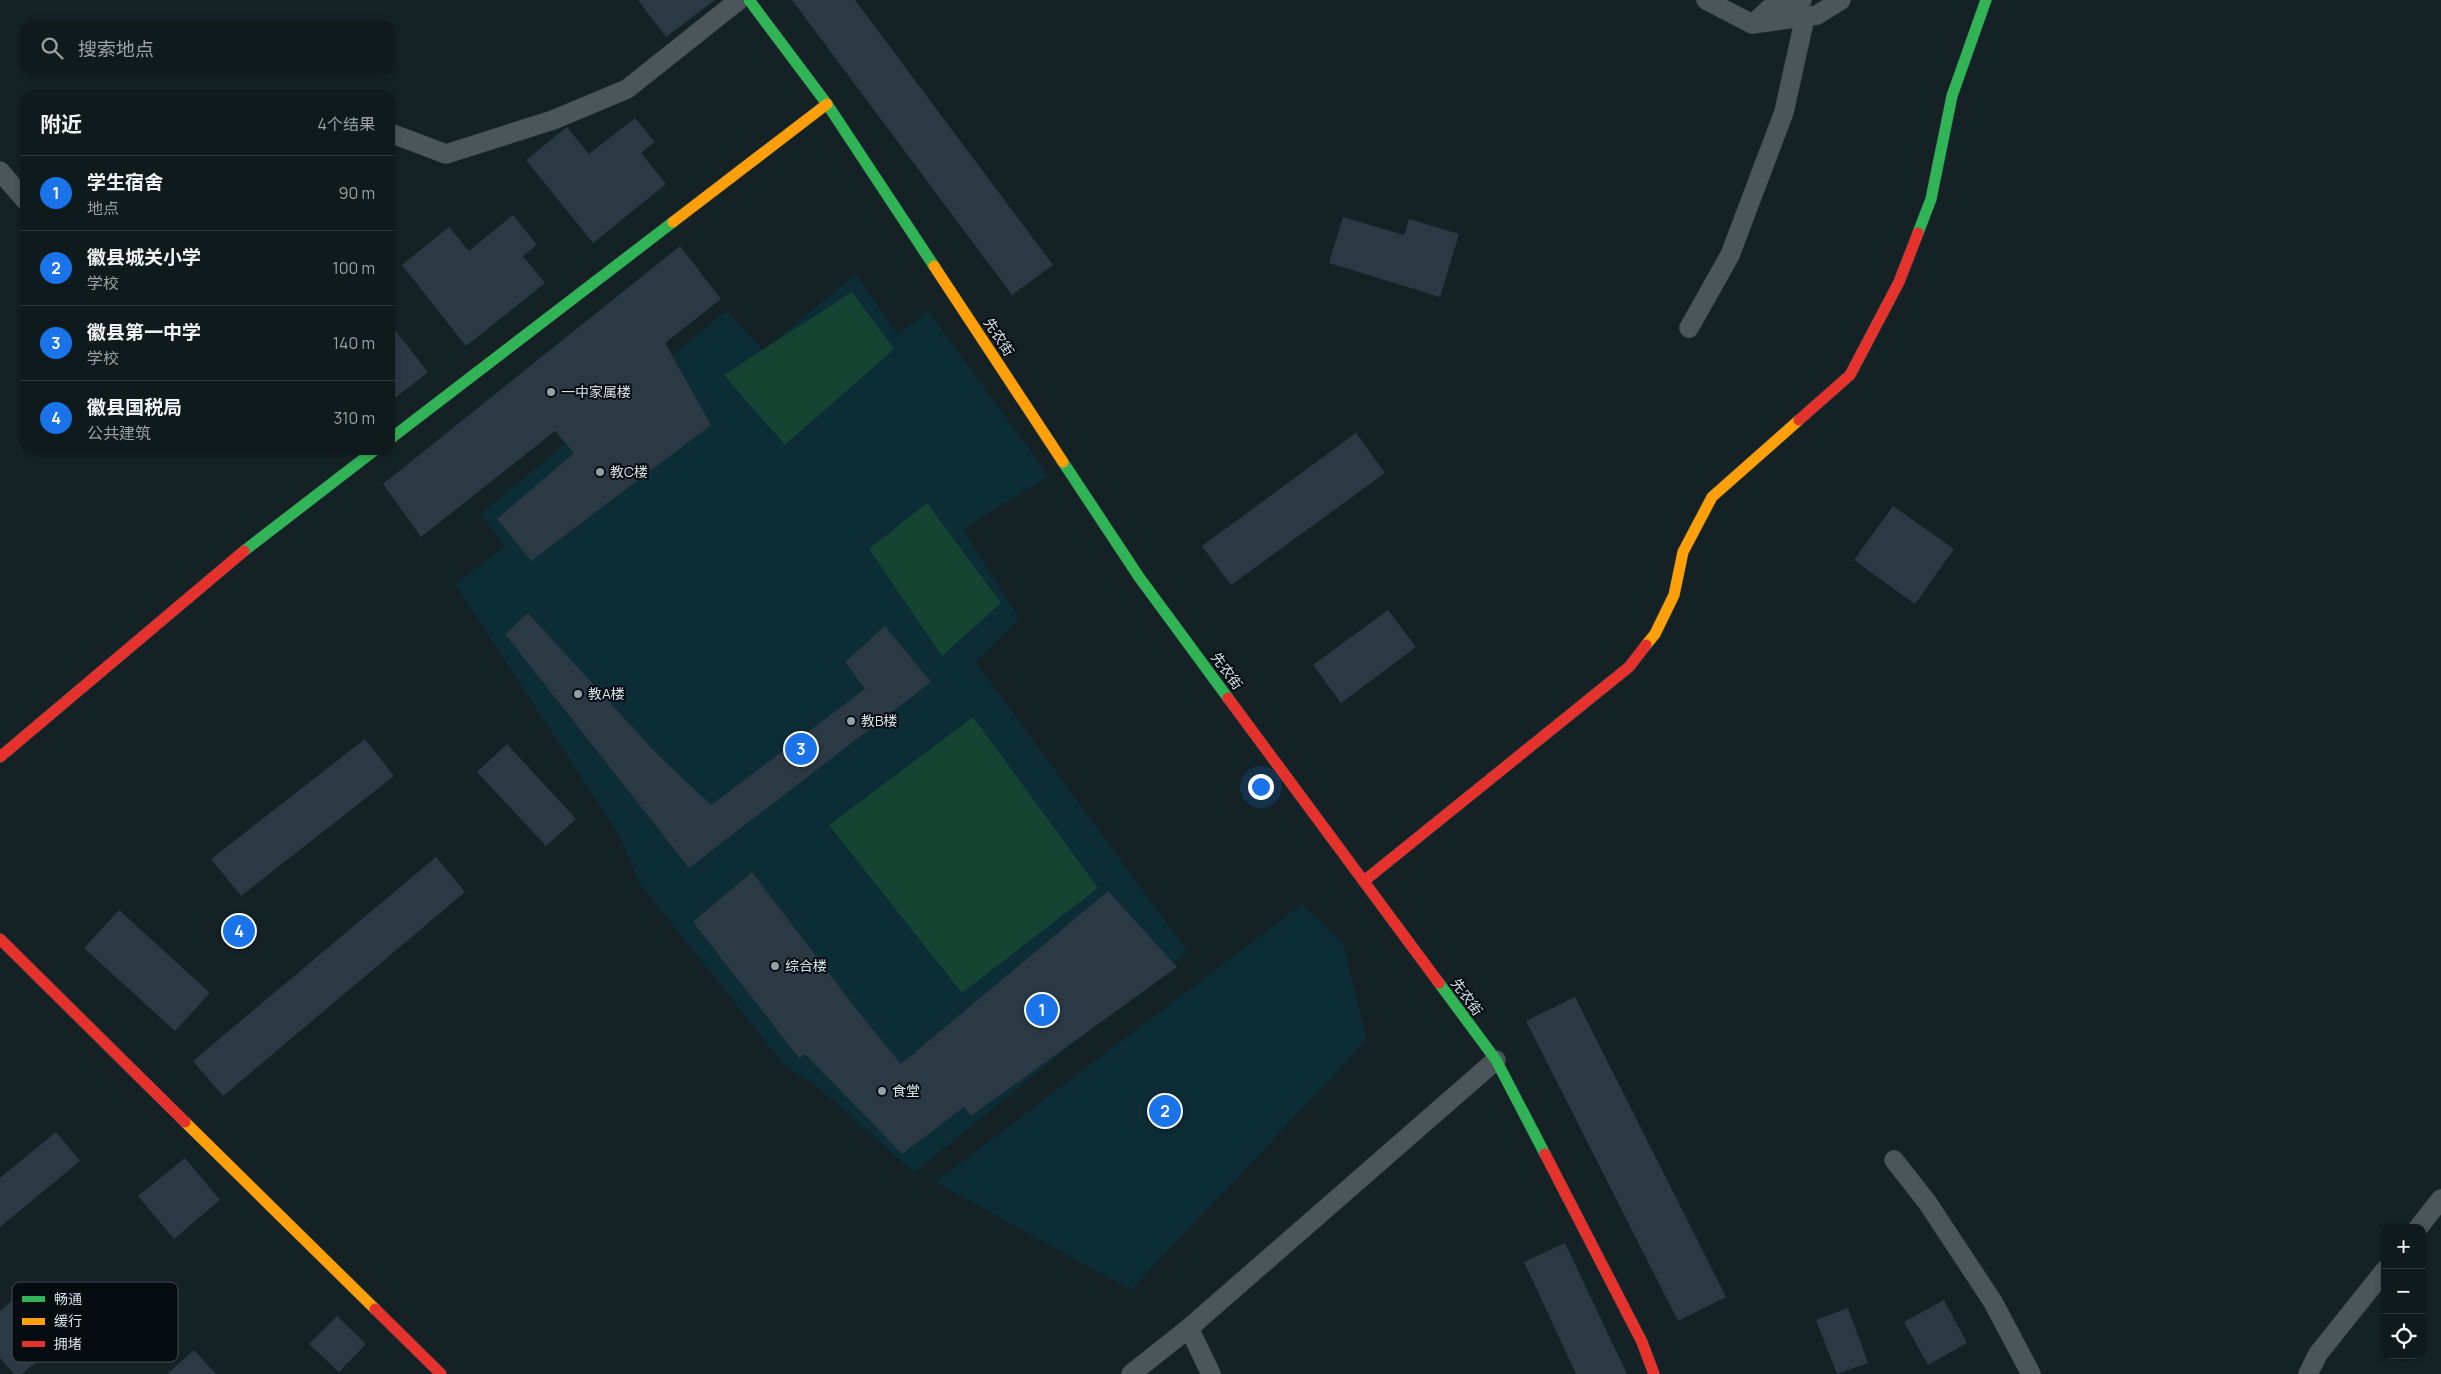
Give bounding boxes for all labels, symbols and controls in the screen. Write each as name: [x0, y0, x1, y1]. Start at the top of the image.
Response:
search box: [20, 20, 395, 75]
icon: search: [38, 34, 66, 62]
text: 搜索地点: [78, 36, 154, 62]
text: 附近: [40, 110, 82, 138]
text: 4个结果: [318, 113, 375, 135]
text: 学生宿舍: [87, 169, 163, 195]
text: 1: [52, 182, 60, 204]
text: 90 m: [339, 182, 375, 204]
text: 地点: [87, 197, 119, 219]
text: 徽县城关小学: [87, 244, 201, 270]
text: 2: [51, 257, 61, 279]
text: 100 m: [332, 257, 375, 279]
text: 学校: [87, 272, 119, 294]
street label: 先农街: [980, 314, 1019, 360]
text: 徽县第一中学: [87, 319, 201, 345]
text: 3: [51, 332, 61, 354]
text: 140 m: [333, 332, 375, 354]
text: 学校: [87, 347, 119, 369]
place label: 一中家属楼: [561, 382, 631, 401]
marker: 一中家属楼: [545, 386, 557, 398]
text: 徽县国税局: [87, 394, 182, 420]
text: 4: [51, 407, 61, 429]
text: 310 m: [333, 407, 375, 429]
text: 公共建筑: [87, 422, 151, 444]
place label: 教C楼: [610, 462, 648, 481]
marker: 教C楼: [594, 466, 606, 478]
street label: 先农街: [1207, 648, 1247, 693]
place label: 教A楼: [588, 684, 625, 703]
marker: 教A楼: [572, 688, 584, 700]
place label: 教B楼: [861, 711, 898, 730]
marker: 教B楼: [845, 715, 857, 727]
pin: 3: [785, 730, 817, 768]
your location: [1248, 774, 1274, 800]
pin: 4: [223, 912, 255, 950]
place label: 综合楼: [785, 956, 827, 975]
marker: 综合楼: [769, 960, 781, 972]
street label: 先农街: [1447, 974, 1487, 1019]
pin: 1: [1026, 991, 1058, 1029]
place label: 食堂: [892, 1081, 920, 1100]
marker: 食堂: [876, 1085, 888, 1097]
pin: 2: [1149, 1092, 1181, 1130]
map controls: [2381, 1224, 2426, 1359]
button: +: [2381, 1224, 2426, 1269]
button: −: [2381, 1269, 2426, 1314]
legend: [12, 1282, 178, 1362]
text: 畅通: [54, 1289, 82, 1308]
text: 缓行: [54, 1311, 82, 1330]
button: locate: [2381, 1314, 2426, 1359]
text: 拥堵: [54, 1334, 82, 1353]

